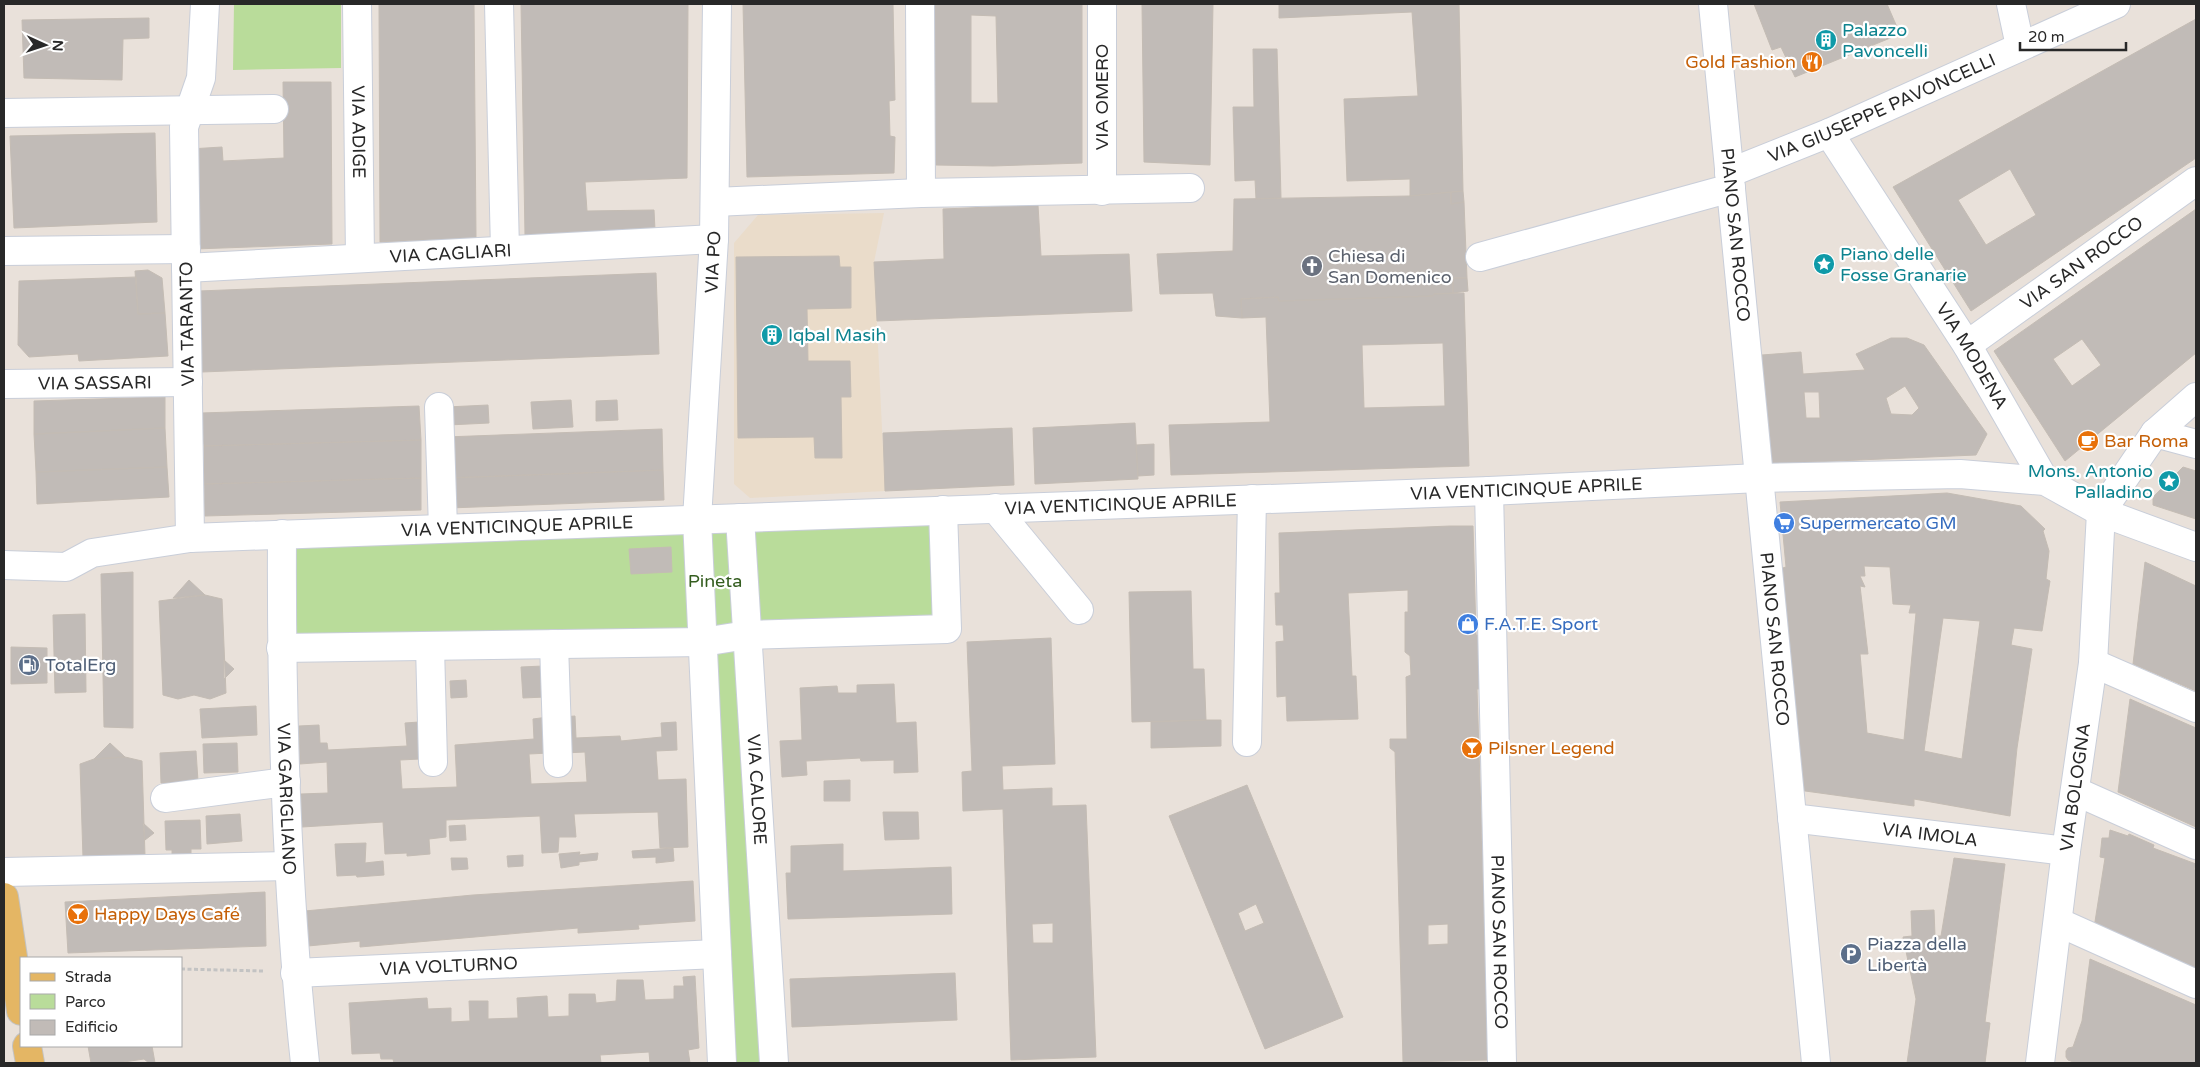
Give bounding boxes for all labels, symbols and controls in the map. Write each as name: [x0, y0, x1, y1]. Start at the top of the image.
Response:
place label: Palazzo Pavoncelli: [1842, 19, 1928, 62]
north arrow: [20, 20, 70, 70]
scale bar: [2020, 20, 2126, 52]
building icon: Palazzo Pavoncelli: [1814, 28, 1838, 52]
text: 20 m: [2028, 28, 2065, 46]
text: N: [49, 40, 66, 52]
street label: VIA OMERO: [1091, 44, 1113, 150]
street label: VIA GIUSEPPE PAVONCELLI: [1765, 49, 1999, 167]
restaurant icon: Gold Fashion: [1800, 50, 1824, 74]
place label: Gold Fashion: [1685, 51, 1796, 73]
street label: VIA ADIGE: [347, 85, 370, 179]
street label: PIANO SAN ROCCO: [1716, 147, 1755, 323]
street label: VIA SAN ROCCO: [2016, 212, 2147, 314]
street label: VIA PO: [700, 230, 726, 294]
street label: VIA CAGLIARI: [389, 239, 512, 268]
place label: Piano delle Fosse Granarie: [1840, 243, 1967, 286]
place label: Chiesa di San Domenico: [1328, 245, 1452, 288]
place icon: Piano delle Fosse Granarie: [1812, 252, 1836, 276]
church icon: Chiesa di San Domenico: [1300, 254, 1324, 278]
street label: VIA TARANTO: [175, 261, 199, 387]
street label: VIA MODENA: [1931, 299, 2013, 413]
building icon: Iqbal Masih: [760, 323, 784, 347]
place label: Iqbal Masih: [788, 324, 886, 346]
street label: VIA SASSARI: [38, 371, 152, 395]
cafe icon: Bar Roma: [2076, 429, 2100, 453]
place label: Bar Roma: [2104, 430, 2189, 452]
place label: Mons. Antonio Palladino: [2028, 460, 2153, 503]
place icon: Mons. Antonio Palladino: [2157, 469, 2181, 493]
street label: VIA VENTICINQUE APRILE: [1410, 473, 1643, 505]
street label: VIA VENTICINQUE APRILE: [1004, 489, 1237, 520]
street label: VIA VENTICINQUE APRILE: [401, 511, 634, 541]
supermarket icon: Supermercato GM: [1772, 511, 1796, 535]
place label: Supermercato GM: [1800, 512, 1957, 534]
street label: PIANO SAN ROCCO: [1755, 551, 1794, 727]
park label: Pineta: [688, 570, 742, 592]
shop icon: F.A.T.E. Sport: [1456, 612, 1480, 636]
place label: F.A.T.E. Sport: [1484, 613, 1598, 635]
fuel station icon: TotalErg: [17, 653, 41, 677]
place label: TotalErg: [45, 654, 116, 676]
street label: VIA GARIGLIANO: [273, 722, 301, 876]
street label: VIA BOLOGNA: [2055, 722, 2095, 853]
street label: VIA CALORE: [743, 733, 771, 846]
bar icon: Pilsner Legend: [1460, 736, 1484, 760]
place label: Pilsner Legend: [1488, 737, 1615, 759]
street label: VIA IMOLA: [1881, 818, 1979, 851]
street label: PIANO SAN ROCCO: [1486, 854, 1512, 1029]
bar icon: Happy Days Café: [66, 902, 90, 926]
place label: Happy Days Café: [94, 903, 240, 925]
place label: Piazza della Libertà: [1867, 933, 1967, 976]
parking icon: Piazza della Libertà: [1839, 942, 1863, 966]
street label: VIA VOLTURNO: [379, 952, 518, 980]
legend: [20, 957, 182, 1047]
text: Strada: [65, 968, 112, 986]
text: Parco: [65, 993, 106, 1011]
text: Edificio: [65, 1018, 118, 1036]

